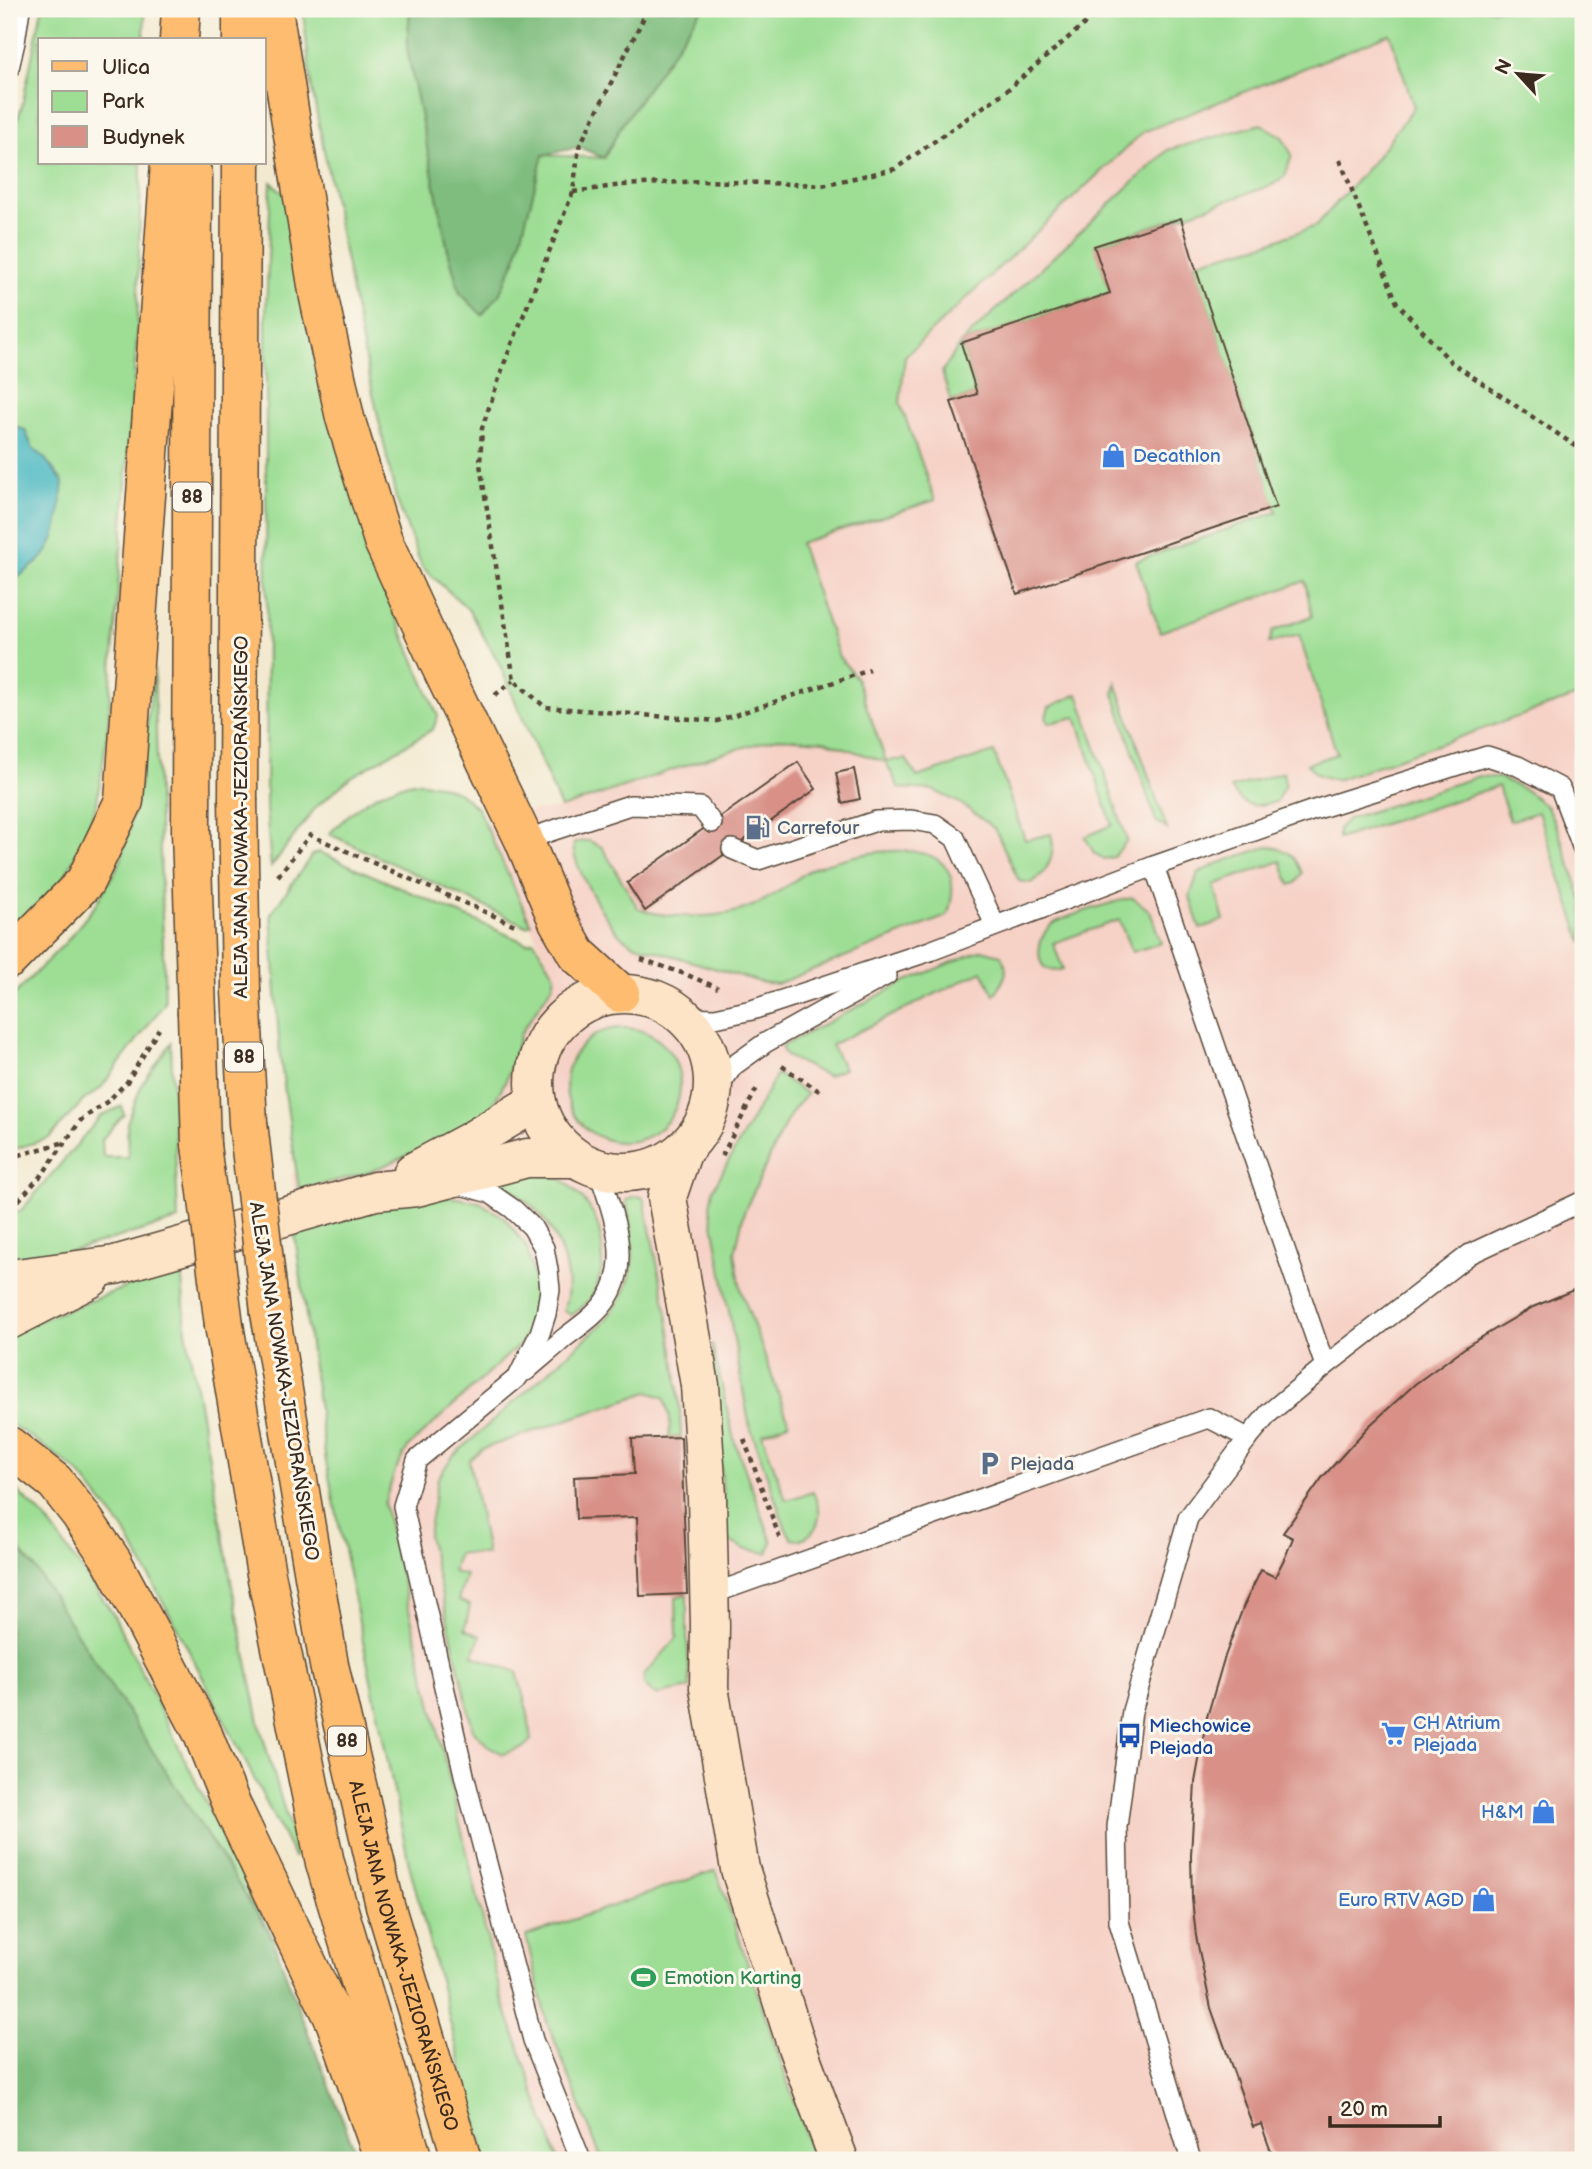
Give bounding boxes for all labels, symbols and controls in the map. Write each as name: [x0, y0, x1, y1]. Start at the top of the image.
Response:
legend: [38, 38, 266, 164]
north arrow: [1484, 38, 1554, 108]
text: Ulica: [102, 55, 150, 80]
text: N: [1491, 56, 1518, 79]
text: Park: [102, 89, 145, 114]
text: Budynek: [102, 125, 185, 150]
shop icon: Decathlon: [1099, 441, 1127, 469]
place label: Decathlon: [1133, 445, 1221, 468]
road number: 88: [173, 482, 211, 512]
street label: ALEJA JANA NOWAKA-JEZIORAŃSKIEGO: [229, 635, 253, 999]
fuel station icon: Carrefour: [743, 813, 771, 841]
place label: Carrefour: [777, 817, 860, 840]
road number: 88: [225, 1042, 263, 1072]
street label: ALEJA JANA NOWAKA-JEZIORAŃSKIEGO: [244, 1200, 324, 1562]
parking icon: Plejada: [976, 1449, 1004, 1477]
place label: Plejada: [1010, 1453, 1074, 1476]
place label: CH Atrium Plejada: [1413, 1712, 1501, 1757]
place label: Miechowice Plejada: [1149, 1715, 1251, 1760]
supermarket icon: CH Atrium Plejada: [1379, 1719, 1407, 1747]
bus stop icon: Miechowice Plejada: [1115, 1722, 1143, 1750]
road number: 88: [328, 1726, 366, 1756]
street label: ALEJA JANA NOWAKA-JEZIORAŃSKIEGO: [343, 1778, 463, 2134]
shop icon: H&M: [1530, 1797, 1558, 1825]
place label: H&M: [1481, 1801, 1524, 1824]
shop icon: Euro RTV AGD: [1470, 1885, 1498, 1913]
place label: Euro RTV AGD: [1338, 1889, 1464, 1912]
sports icon: Emotion Karting: [630, 1963, 658, 1991]
place label: Emotion Karting: [664, 1967, 802, 1990]
scale bar: [1330, 2085, 1440, 2129]
text: 20 m: [1340, 2097, 1388, 2122]

